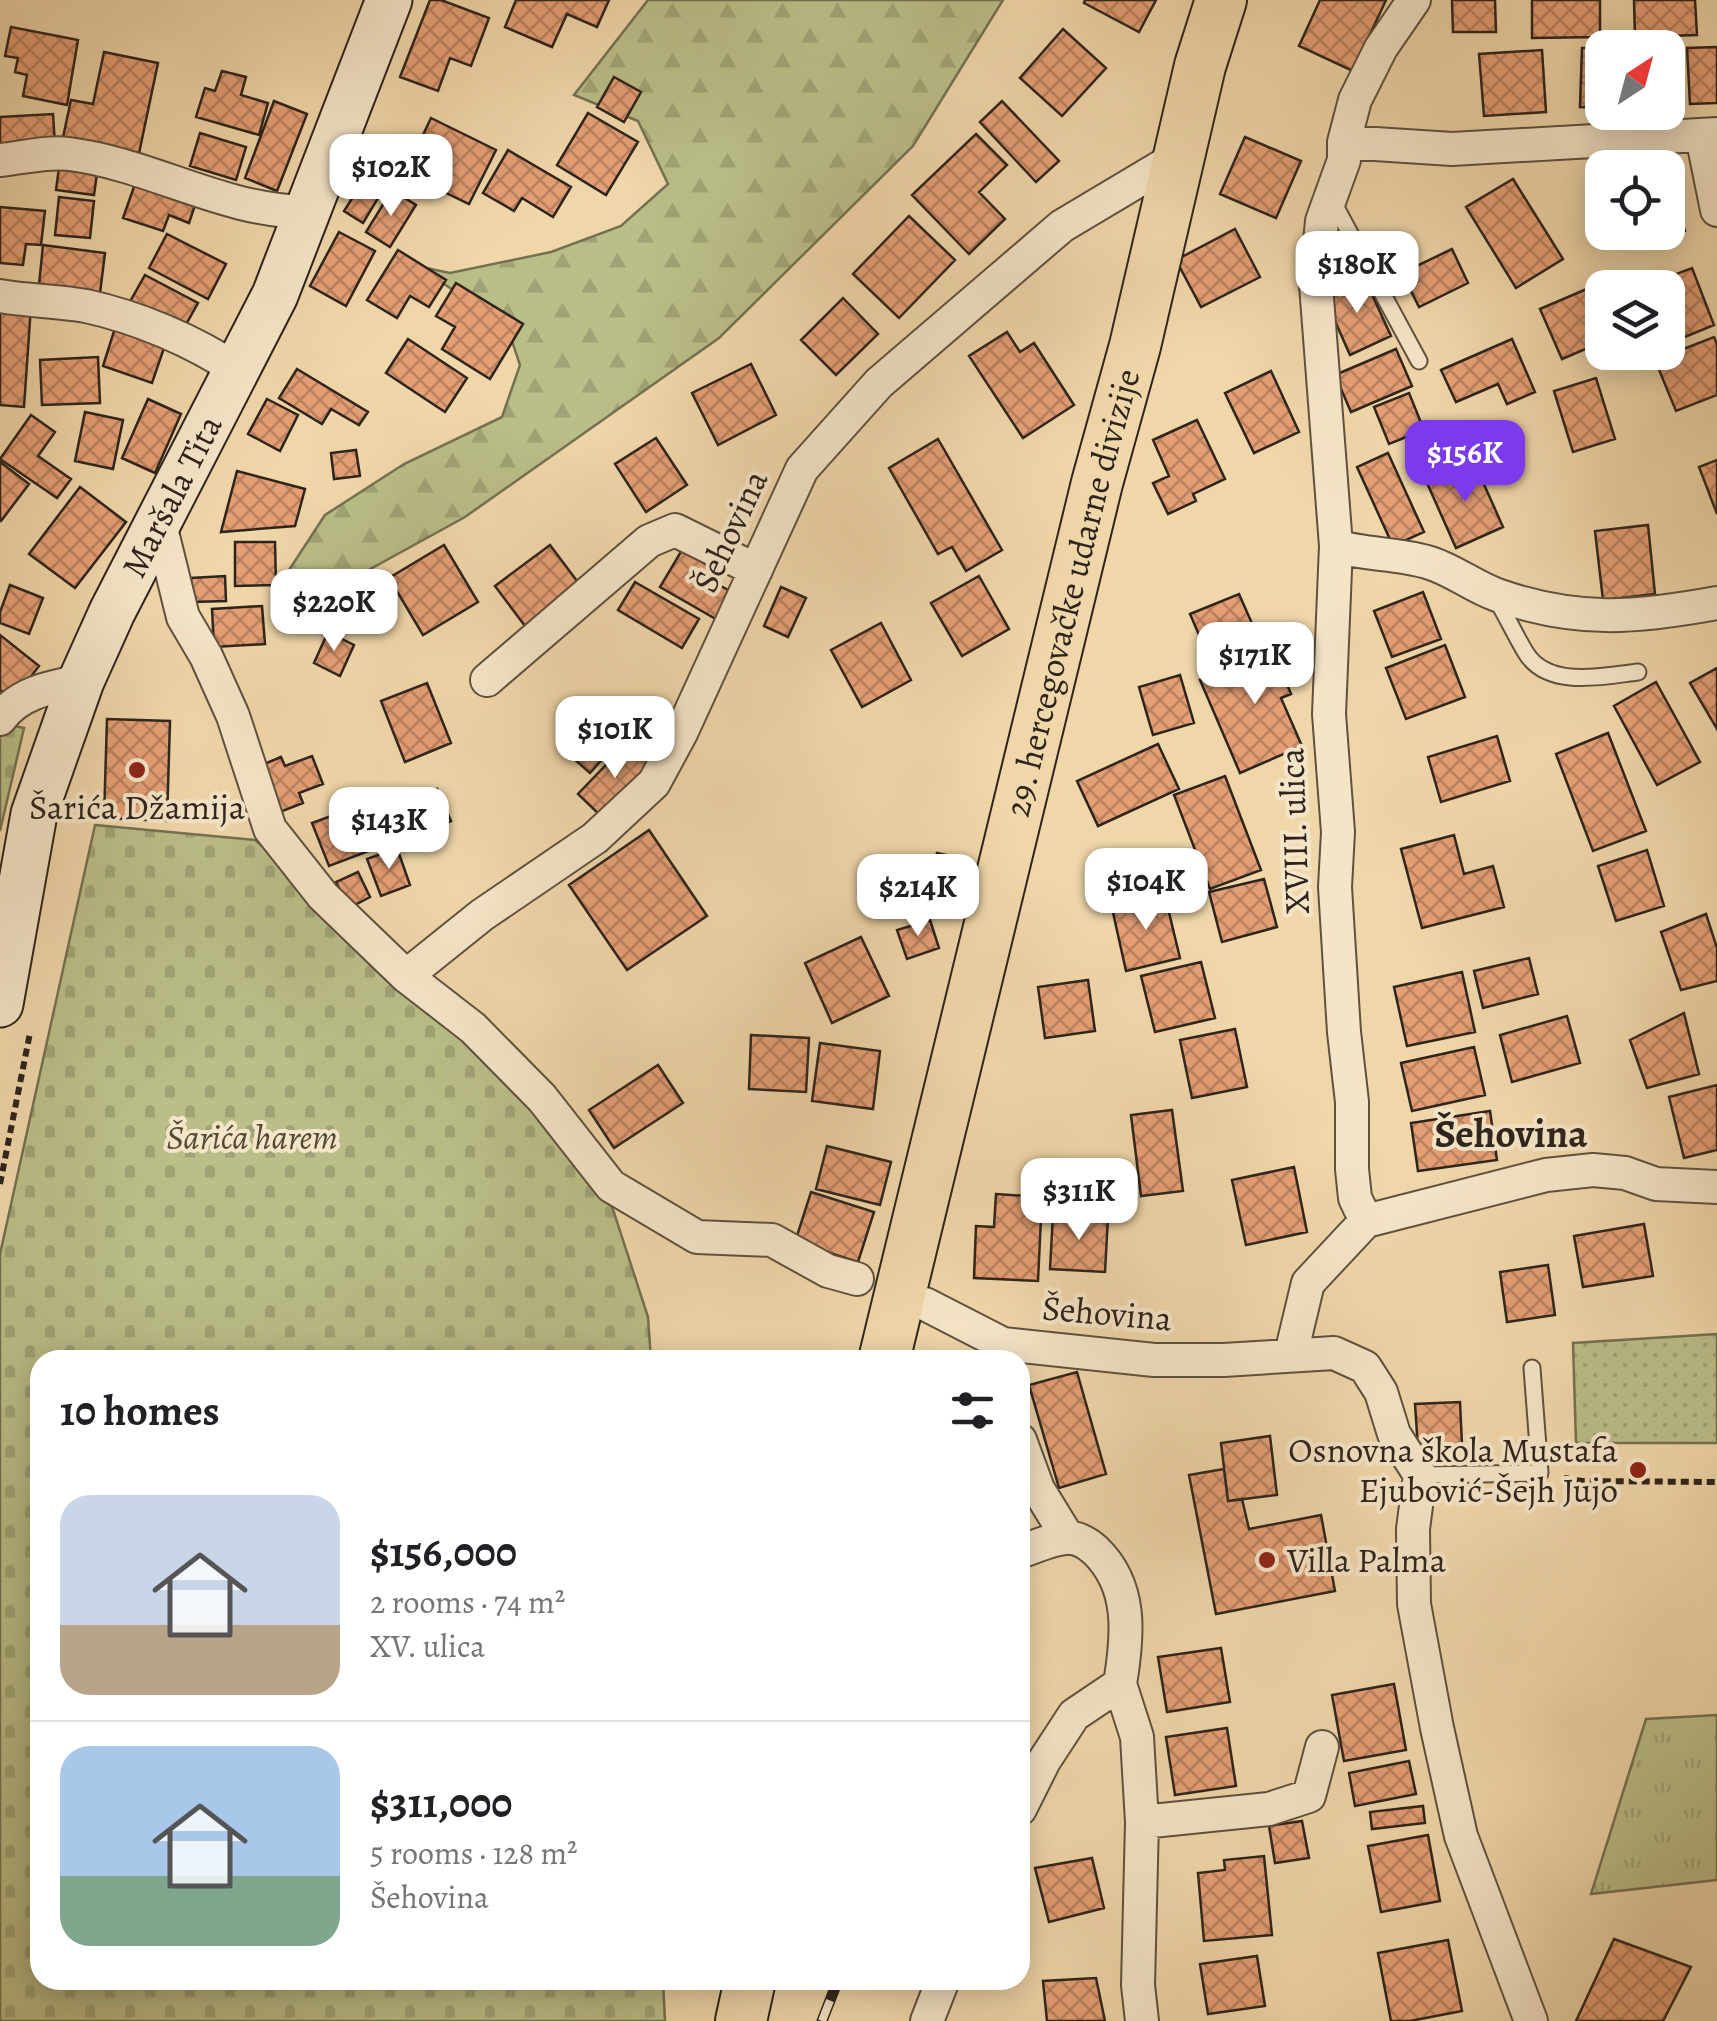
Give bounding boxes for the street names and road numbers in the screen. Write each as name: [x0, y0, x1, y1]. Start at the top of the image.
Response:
street label: 29. hercegovačke udarne divizije: [993, 363, 1152, 822]
street label: Maršala Tita: [110, 406, 234, 586]
street label: Šehovina: [681, 461, 780, 600]
street label: XVIII. ulica: [1267, 746, 1321, 915]
street label: Šehovina: [1040, 1283, 1175, 1343]

